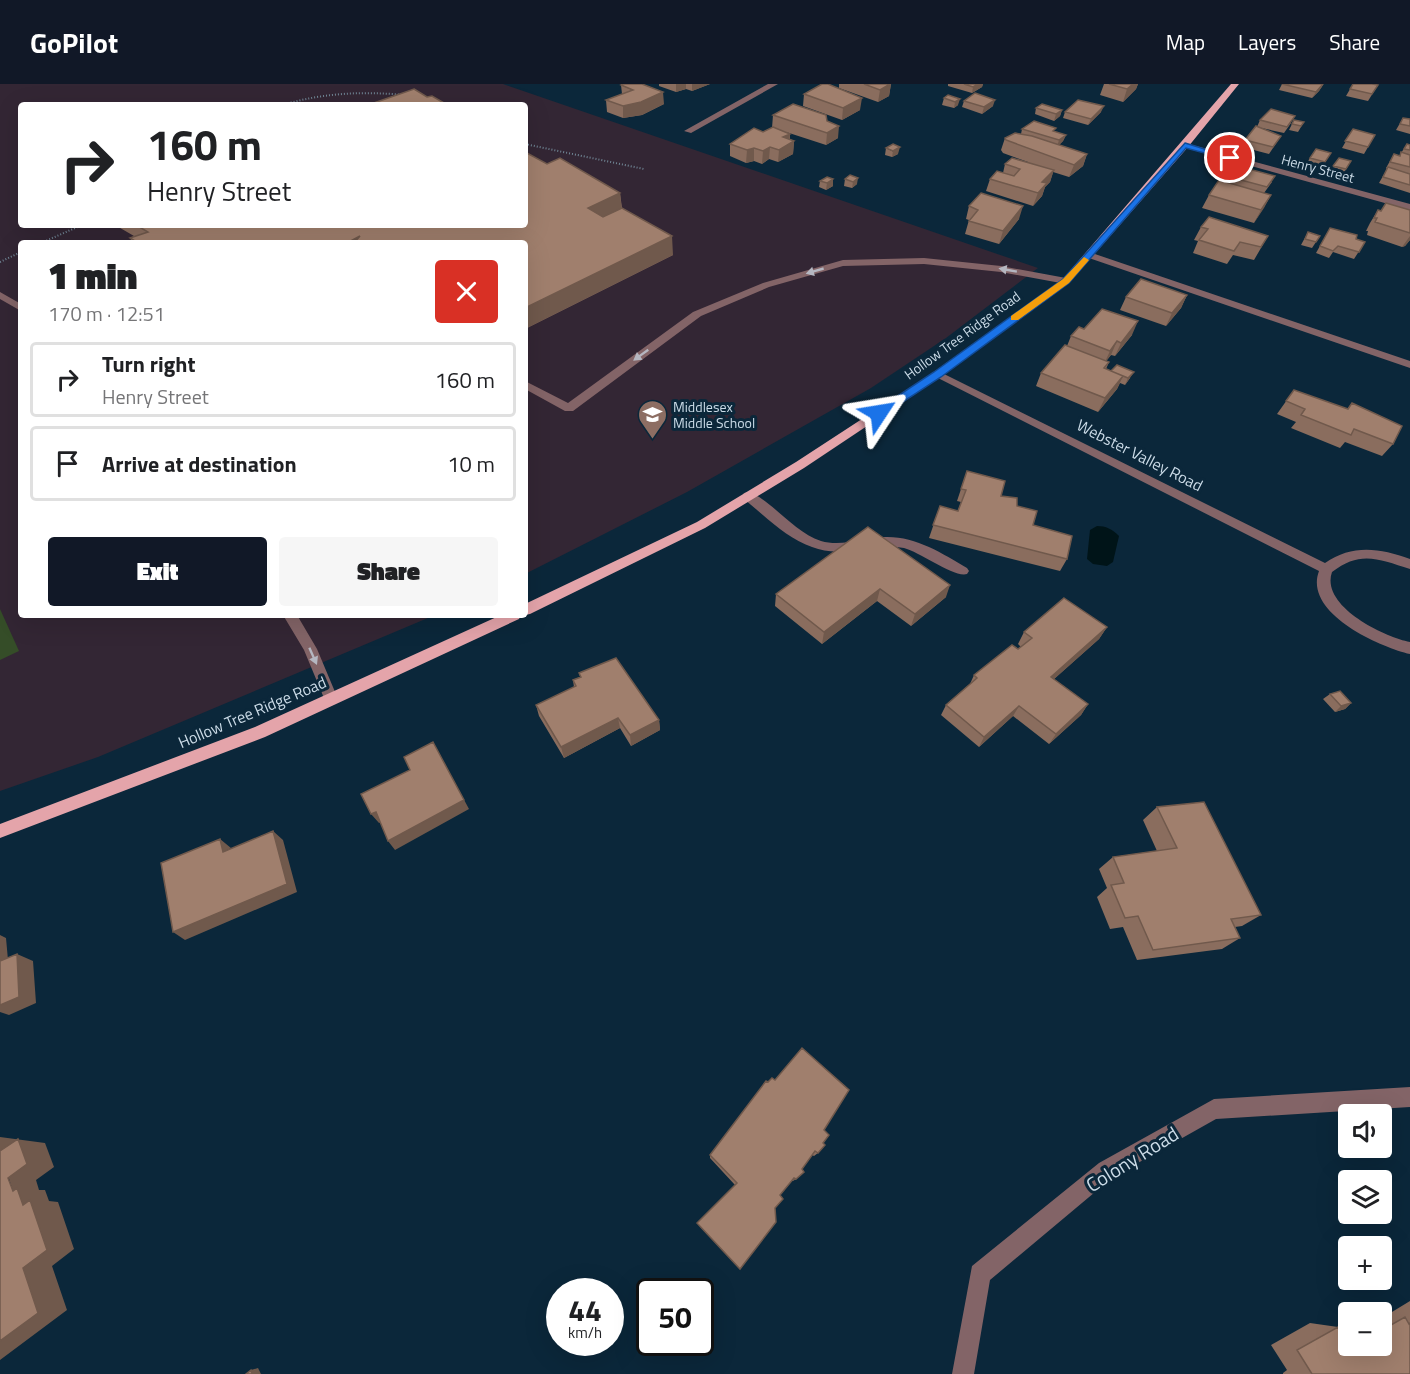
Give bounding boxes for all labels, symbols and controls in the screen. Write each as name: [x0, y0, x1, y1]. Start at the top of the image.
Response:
text: GoPilot: [30, 21, 118, 64]
text: Map: [1166, 26, 1205, 58]
text: Layers: [1238, 26, 1296, 58]
text: Share: [1329, 26, 1380, 58]
text: 160 m: [147, 112, 262, 176]
icon: right: [48, 126, 126, 204]
pin: [1204, 132, 1255, 183]
icon: arrive: [1213, 141, 1246, 174]
street label: Henry Street: [1279, 148, 1357, 188]
text: Henry Street: [147, 170, 291, 211]
text: 1 min: [48, 248, 137, 303]
button: close: [435, 260, 498, 323]
one-way arrow: [999, 266, 1018, 275]
one-way arrow: [806, 267, 824, 276]
street label: Hollow Tree Ridge Road: [900, 286, 1024, 384]
text: 170 m · 12:51: [48, 298, 165, 329]
text: Turn right: [102, 347, 196, 381]
one-way arrow: [634, 349, 650, 361]
icon: right: [51, 363, 84, 396]
text: 160 m: [435, 363, 495, 397]
text: Henry Street: [102, 381, 209, 412]
position arrow: [847, 381, 911, 445]
place label: Middlesex Middle School: [673, 396, 755, 433]
school or university icon: Middlesex Middle School: [636, 398, 668, 440]
street label: Webster Valley Road: [1073, 413, 1207, 497]
icon: arrive: [51, 447, 84, 480]
text: Arrive at destination: [102, 447, 297, 481]
text: 10 m: [447, 447, 495, 481]
button: Exit: [48, 537, 267, 606]
button: Share: [279, 537, 498, 606]
one-way arrow: [308, 647, 318, 665]
street label: Hollow Tree Ridge Road: [174, 670, 330, 754]
map controls: [1338, 1104, 1392, 1356]
button: sound: [1338, 1104, 1392, 1158]
street label: Colony Road: [1080, 1118, 1184, 1200]
button: layers: [1338, 1170, 1392, 1224]
button: +: [1338, 1236, 1392, 1290]
speed limit sign: 50: [636, 1278, 714, 1356]
text: 44: [568, 1287, 602, 1333]
button: −: [1338, 1302, 1392, 1356]
text: km/h: [568, 1321, 602, 1344]

